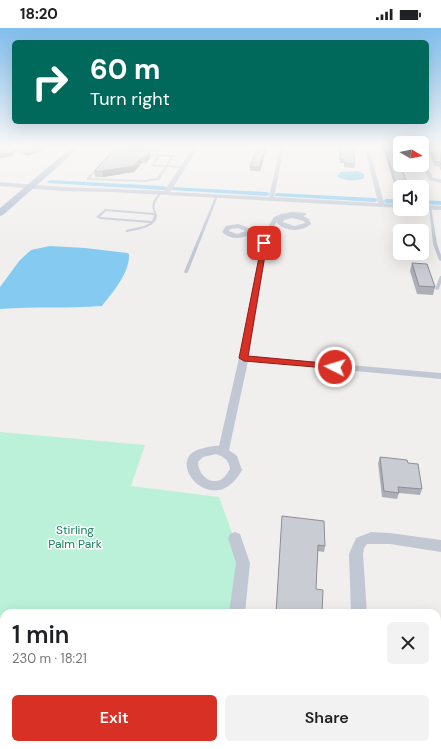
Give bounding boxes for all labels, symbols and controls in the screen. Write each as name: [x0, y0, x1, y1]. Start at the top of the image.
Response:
text: 18:20: [20, 4, 58, 24]
text: 60 m: [90, 51, 160, 88]
icon: right: [24, 56, 76, 108]
text: Turn right: [90, 87, 170, 111]
north arrow: [393, 136, 429, 172]
map controls: [393, 136, 429, 260]
button: sound: [393, 180, 429, 216]
button: search: [393, 224, 429, 260]
pin: [247, 226, 281, 260]
icon: arrive: [253, 232, 275, 254]
position arrow: [314, 346, 356, 388]
park label: Stirling Palm Park: [48, 522, 102, 552]
text: 1 min: [12, 619, 69, 650]
button: close: [387, 622, 429, 664]
text: 230 m · 18:21: [12, 650, 87, 667]
button: Exit: [12, 695, 217, 741]
button: Share: [225, 695, 429, 741]

